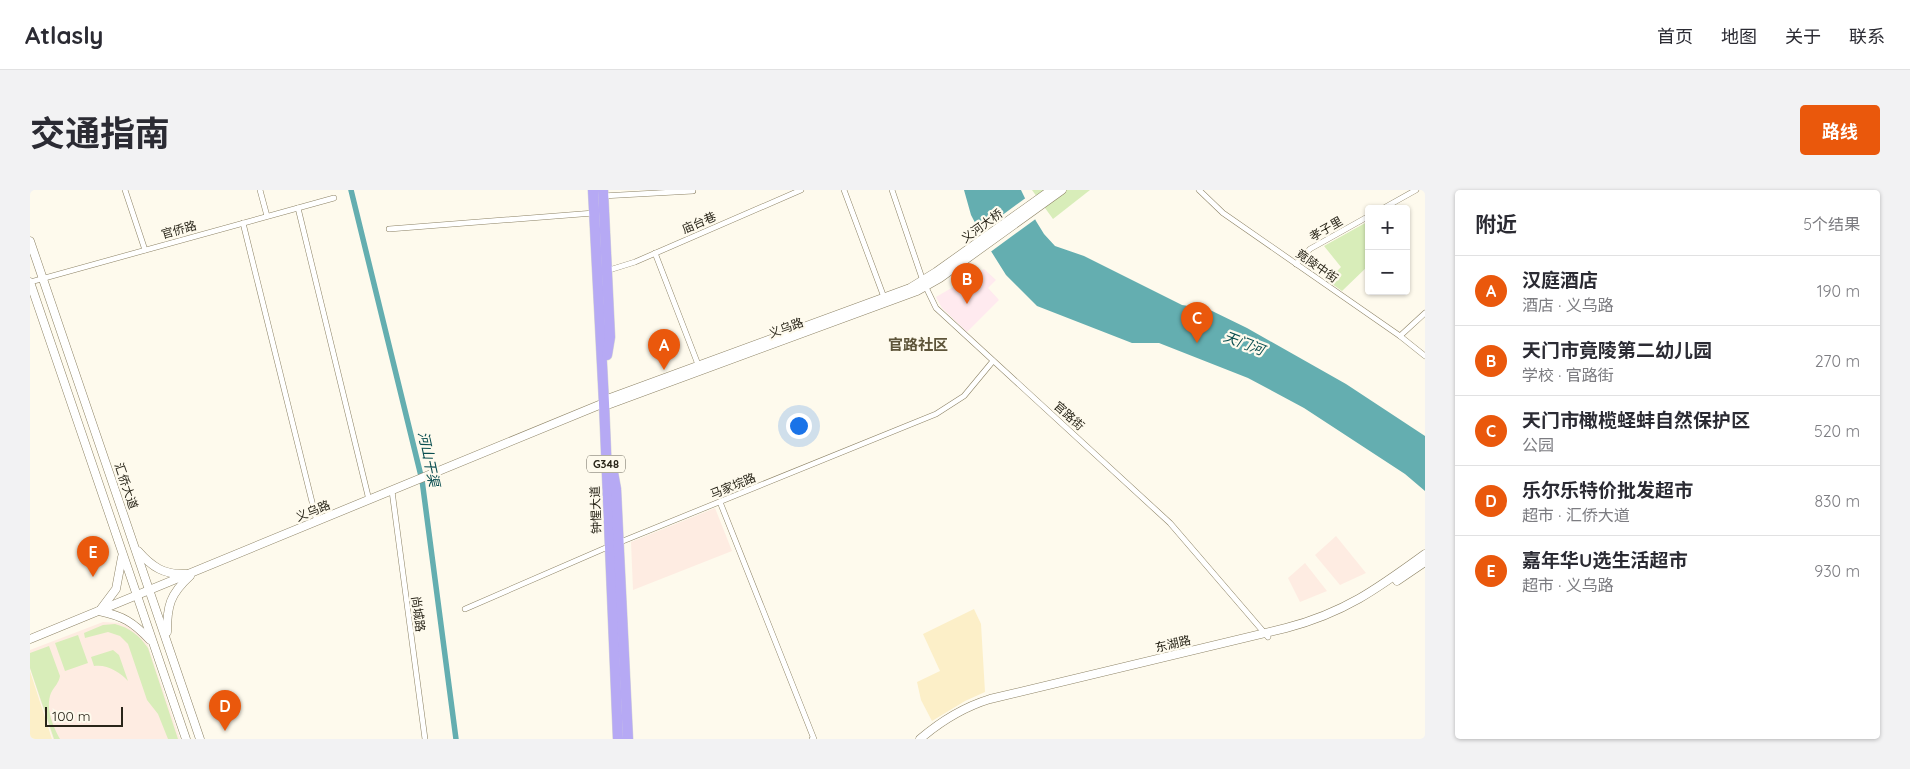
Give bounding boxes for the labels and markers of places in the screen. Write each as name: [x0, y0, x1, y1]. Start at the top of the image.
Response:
pin: B: [951, 263, 983, 304]
pin: C: [1181, 302, 1213, 343]
pin: A: [648, 329, 680, 370]
pin: E: [77, 536, 109, 577]
pin: D: [209, 690, 241, 731]

